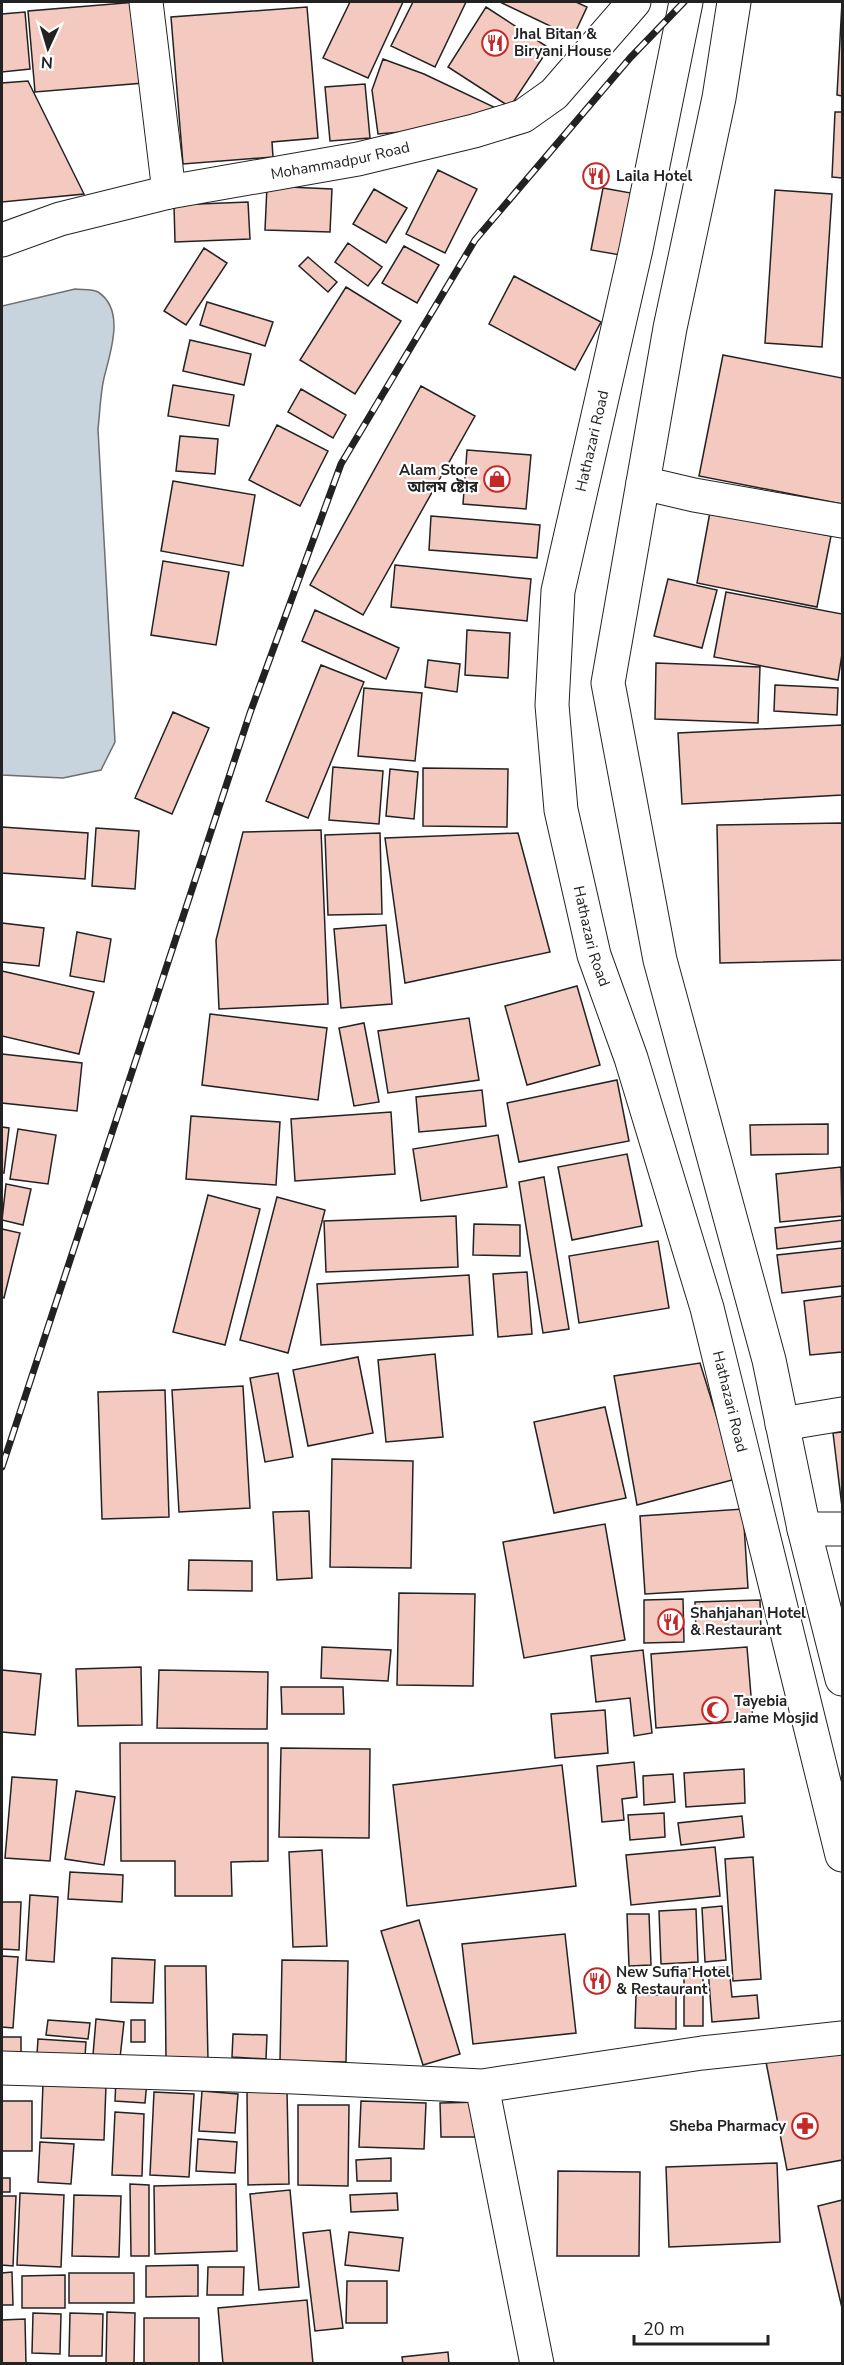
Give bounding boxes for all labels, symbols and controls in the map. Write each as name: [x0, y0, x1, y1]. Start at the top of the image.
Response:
north arrow: [18, 18, 78, 78]
place label: Jhal Bitan & Biryani House: [513, 24, 611, 61]
restaurant icon: Jhal Bitan & Biryani House: [480, 28, 510, 58]
text: N: [40, 51, 54, 73]
street label: Mohammadpur Road: [269, 137, 412, 184]
restaurant icon: Laila Hotel: [581, 161, 611, 191]
place label: Laila Hotel: [616, 166, 692, 186]
street label: Hathazari Road: [571, 388, 613, 494]
place label: Alam Store আলম ষ্টোর: [399, 460, 479, 497]
shop icon: Alam Store আলম ষ্টোর: [482, 464, 512, 494]
street label: Hathazari Road: [569, 884, 614, 989]
street label: Hathazari Road: [708, 1349, 752, 1454]
place label: Shahjahan Hotel & Restaurant: [690, 1603, 806, 1640]
restaurant icon: Shahjahan Hotel & Restaurant: [656, 1607, 686, 1637]
place label: Tayebia Jame Mosjid: [733, 1691, 819, 1728]
mosque icon: Tayebia Jame Mosjid: [700, 1695, 730, 1725]
place label: New Sufia Hotel & Restaurant: [616, 1962, 731, 1999]
restaurant icon: New Sufia Hotel & Restaurant: [582, 1966, 612, 1996]
pharmacy icon: Sheba Pharmacy: [790, 2111, 820, 2141]
place label: Sheba Pharmacy: [669, 2116, 786, 2136]
scale bar: [634, 2308, 768, 2346]
text: 20 m: [643, 2317, 685, 2341]

